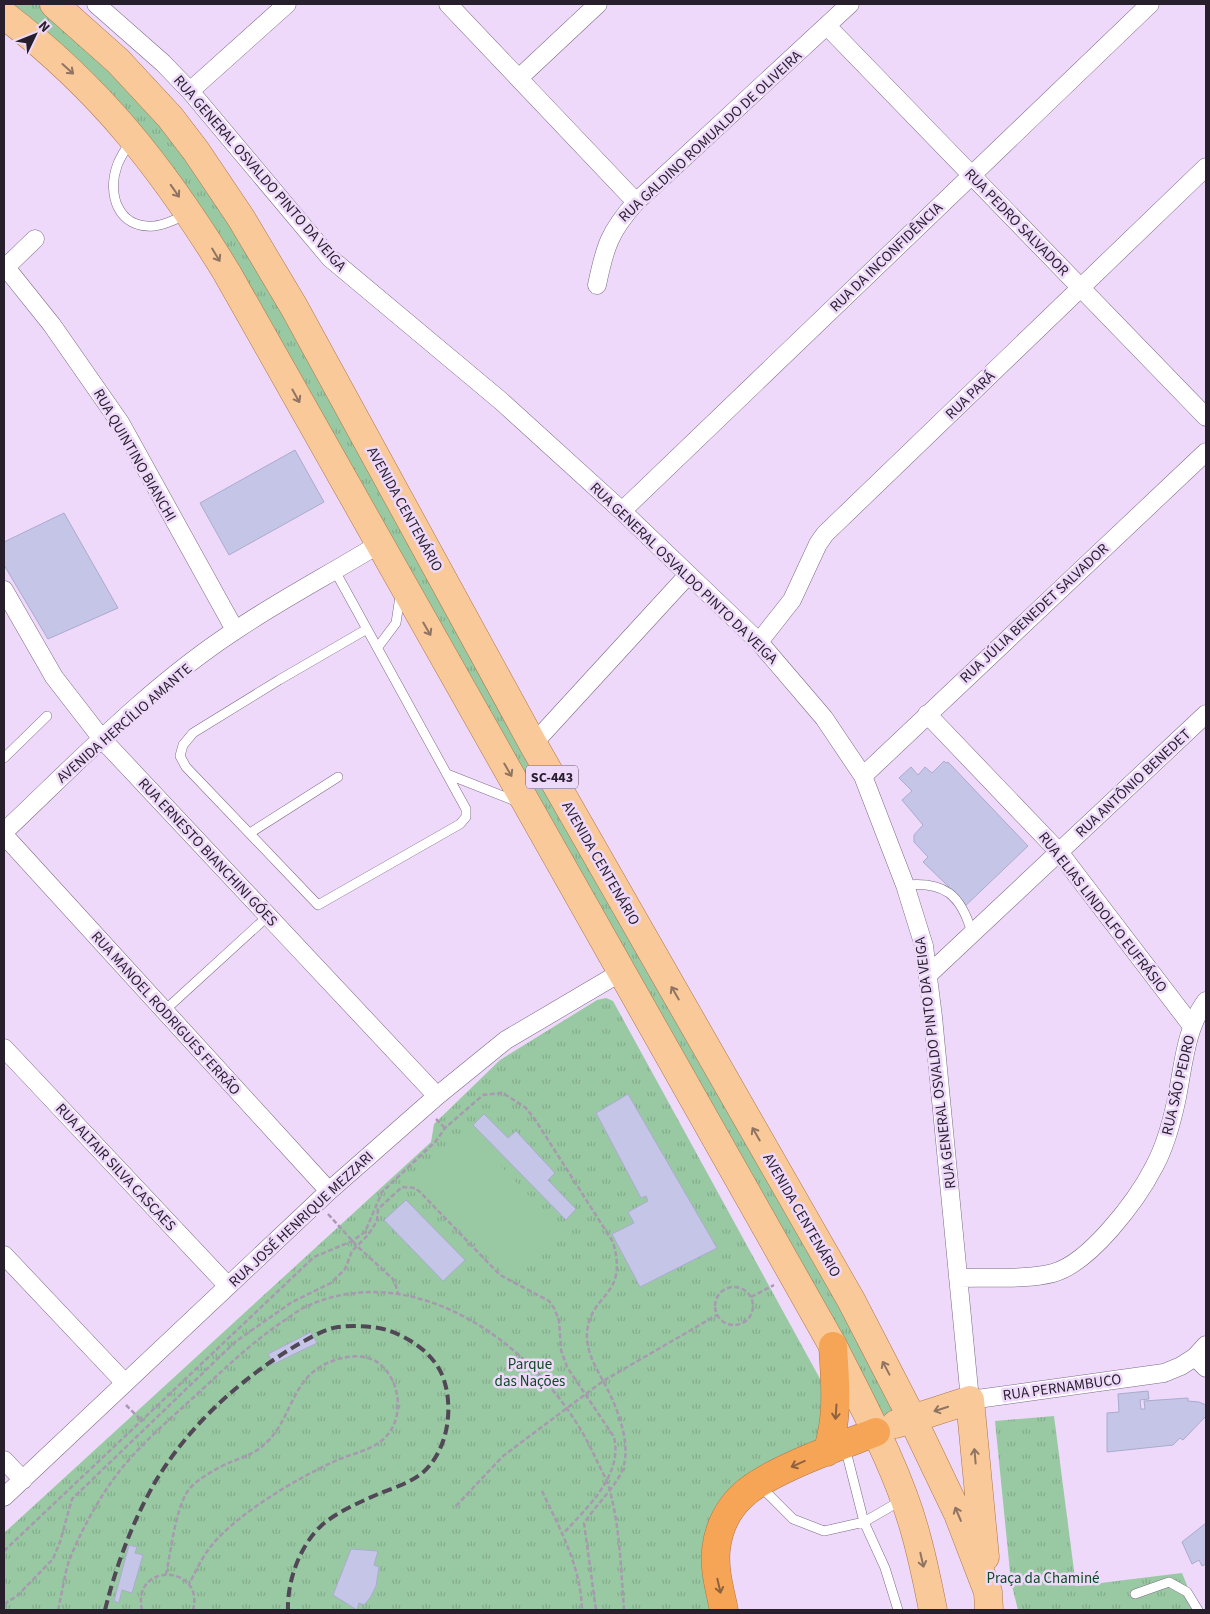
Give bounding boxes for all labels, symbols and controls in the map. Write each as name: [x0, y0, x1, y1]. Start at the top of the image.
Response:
north arrow: [10, 10, 60, 60]
text: N: [33, 17, 54, 37]
street label: RUA GALDINO ROMUALDO DE OLIVEIRA: [614, 45, 807, 227]
one-way arrow: [61, 63, 74, 75]
street label: RUA GENERAL OSVALDO PINTO DA VEIGA: [168, 71, 351, 277]
street label: RUA PEDRO SALVADOR: [960, 164, 1074, 281]
one-way arrow: [170, 184, 180, 198]
street label: RUA DA INCONFIDÊNCIA: [825, 197, 948, 317]
one-way arrow: [211, 247, 221, 261]
street label: RUA PARÁ: [941, 366, 1000, 424]
street label: RUA QUINTINO BIANCHI: [88, 385, 181, 525]
one-way arrow: [291, 388, 301, 403]
street label: AVENIDA CENTENÁRIO: [361, 443, 448, 576]
street label: RUA GENERAL OSVALDO PINTO DA VEIGA: [585, 478, 783, 670]
street label: RUA JÚLIA BENEDET SALVADOR: [955, 538, 1114, 688]
one-way arrow: [423, 621, 433, 635]
street label: AVENIDA HERCÍLIO AMANTE: [52, 659, 197, 788]
street label: RUA ANTÔNIO BENEDET: [1071, 724, 1196, 842]
one-way arrow: [504, 762, 513, 777]
road number: SC-443: [526, 766, 578, 789]
street label: RUA ERNESTO BIANCHINI GÓES: [133, 773, 282, 931]
street label: AVENIDA CENTENÁRIO: [557, 797, 645, 929]
street label: RUA ELIAS LINDOLFO EUFRÁSIO: [1033, 828, 1172, 997]
street label: RUA MANOEL RODRIGUES FERRÃO: [86, 927, 245, 1100]
street label: RUA GENERAL OSVALDO PINTO DA VEIGA: [910, 935, 961, 1190]
one-way arrow: [670, 987, 680, 1001]
street label: RUA SÃO PEDRO: [1157, 1033, 1200, 1137]
street label: RUA ALTAIR SILVA CASCAES: [51, 1099, 181, 1236]
one-way arrow: [751, 1127, 761, 1142]
street label: RUA JOSÉ HENRIQUE MEZZARI: [224, 1147, 378, 1292]
street label: AVENIDA CENTENÁRIO: [758, 1149, 846, 1281]
park label: Parque das Nações: [495, 1354, 565, 1392]
one-way arrow: [881, 1361, 890, 1376]
street label: RUA PERNAMBUCO: [1001, 1369, 1123, 1406]
one-way arrow: [831, 1404, 840, 1420]
one-way arrow: [934, 1405, 950, 1414]
one-way arrow: [971, 1449, 980, 1465]
one-way arrow: [791, 1460, 806, 1470]
one-way arrow: [952, 1507, 962, 1522]
one-way arrow: [918, 1551, 927, 1567]
park label: Praça da Chaminé: [986, 1568, 1100, 1589]
one-way arrow: [715, 1577, 724, 1593]

